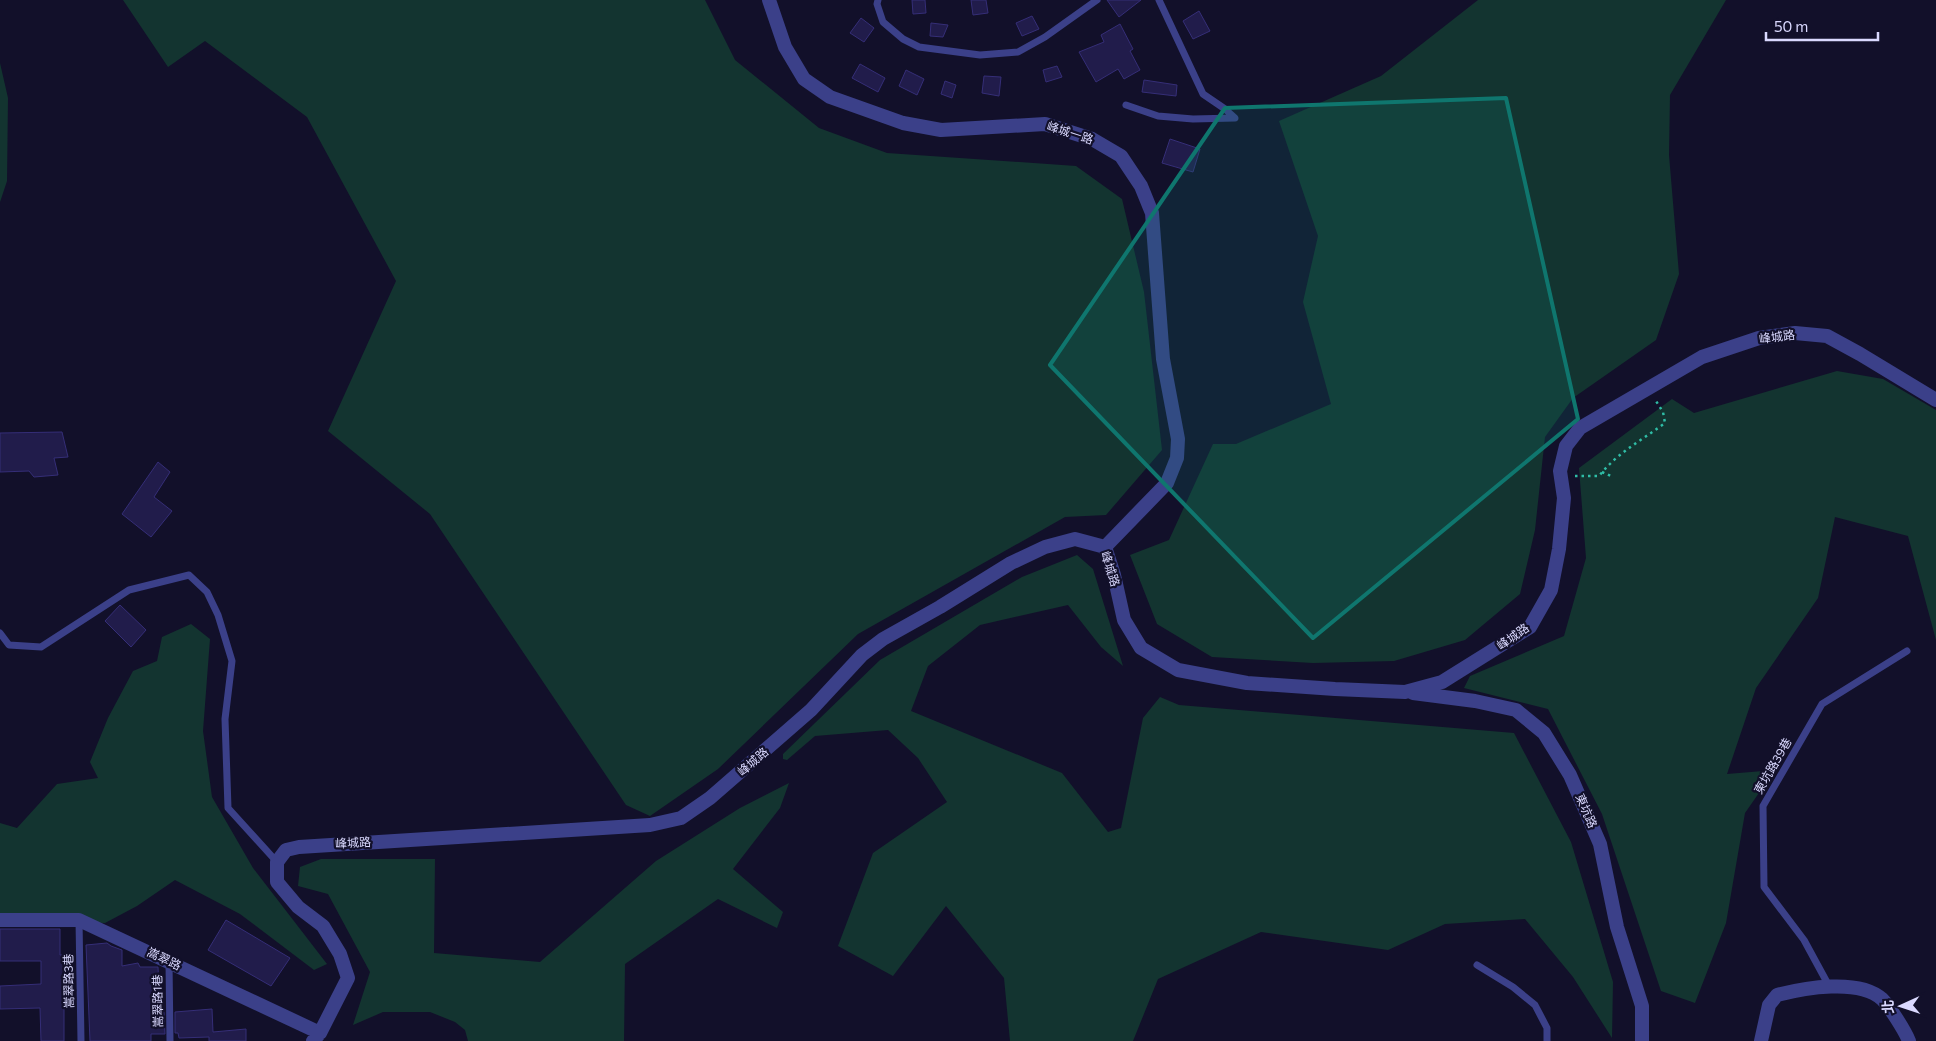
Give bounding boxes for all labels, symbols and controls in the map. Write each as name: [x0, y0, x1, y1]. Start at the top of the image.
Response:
scale bar: [1766, 10, 1878, 42]
text: 50 m: [1774, 17, 1808, 35]
street label: 峰城一路: [1045, 118, 1095, 146]
street label: 峰城路: [1758, 327, 1796, 345]
street label: 峰城路: [1099, 549, 1123, 588]
street label: 峰城路: [1494, 620, 1531, 652]
street label: 東坑路39巷: [1751, 735, 1794, 796]
street label: 峰城路: [734, 744, 771, 778]
street label: 東坑路: [1573, 791, 1600, 830]
street label: 峰城路: [335, 834, 371, 850]
street label: 嵩翠路: [145, 944, 184, 972]
street label: 嵩翠路3巷: [61, 953, 75, 1009]
street label: 嵩翠路1巷: [150, 974, 164, 1028]
north arrow: [1876, 981, 1926, 1031]
text: 北: [1879, 999, 1896, 1014]

